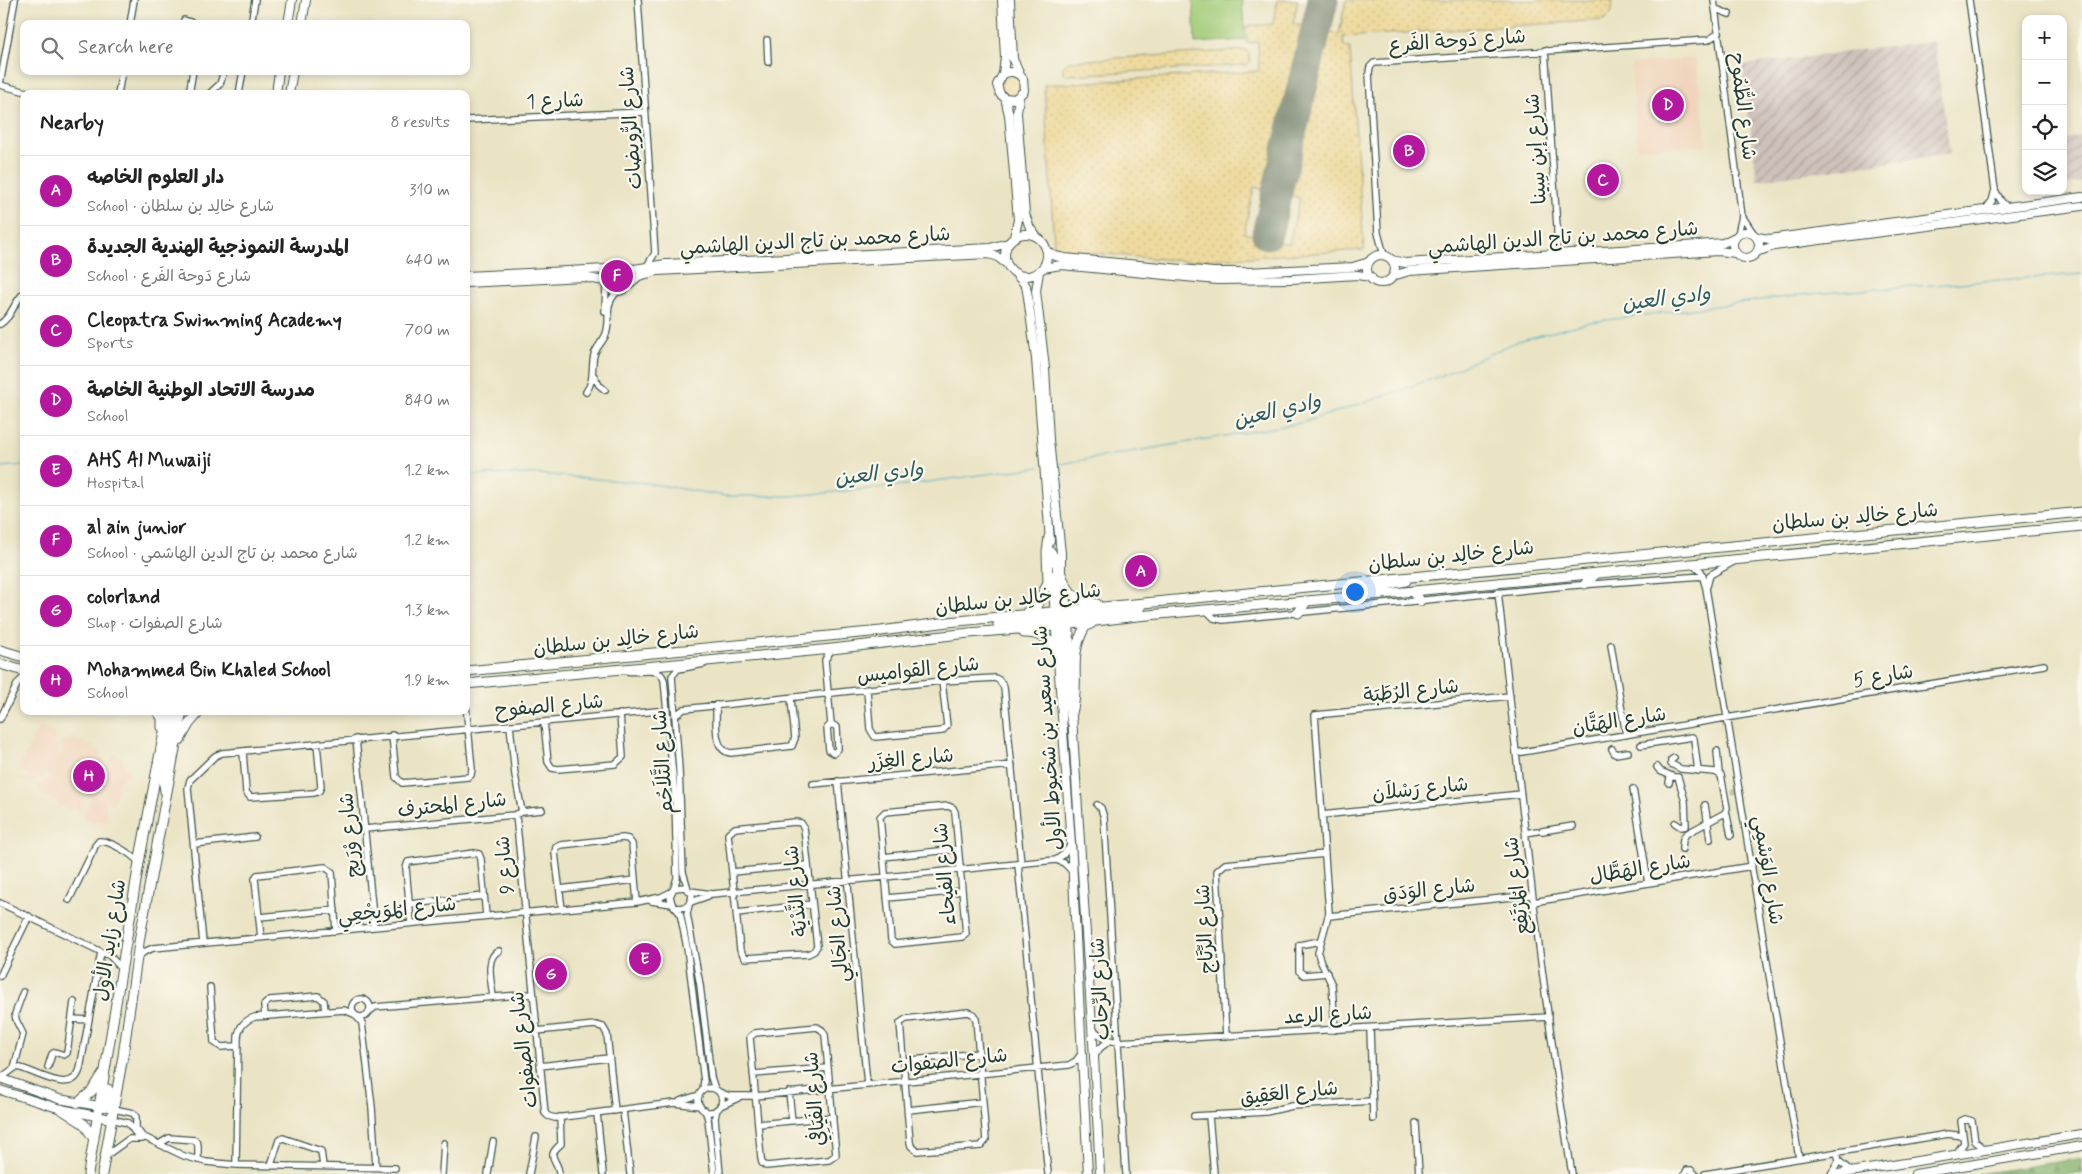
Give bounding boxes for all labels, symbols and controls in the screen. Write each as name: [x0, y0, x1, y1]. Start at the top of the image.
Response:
map controls: [2022, 15, 2067, 195]
button: +: [2022, 15, 2067, 60]
search box: [20, 20, 470, 75]
street label: شارع دَوحة الفَرع: [1387, 23, 1527, 60]
icon: search: [38, 34, 66, 62]
text: Search here: [78, 35, 174, 60]
street label: شارع الطُّمُوح: [1722, 50, 1764, 162]
button: −: [2022, 60, 2067, 105]
street label: شارع الرُّويضات: [614, 65, 649, 190]
pin: D: [1652, 86, 1684, 124]
street label: شارع 1: [526, 87, 584, 116]
street label: شارع إبن سِينا: [1519, 93, 1554, 205]
button: locate: [2022, 105, 2067, 150]
text: Nearby: [40, 109, 104, 137]
text: 8 results: [390, 112, 450, 133]
pin: B: [1393, 132, 1425, 170]
button: layers: [2022, 150, 2067, 195]
pin: C: [1587, 161, 1619, 199]
text: دار العلوم الخاصه: [87, 165, 224, 190]
text: A: [51, 180, 61, 201]
text: 310 m: [409, 180, 450, 201]
text: School · شارع خالِد بن سلطان: [87, 196, 274, 217]
street label: شارع محمد بن تاج الدين الهاشمي: [1427, 216, 1699, 264]
street label: شارع محمد بن تاج الدين الهاشمي: [679, 221, 951, 265]
text: المدرسة النموذجية الهندية الجديدة: [87, 235, 349, 260]
text: B: [51, 250, 61, 271]
text: 640 m: [405, 250, 450, 271]
pin: F: [601, 257, 633, 295]
text: School · شارع دَوحة الفَرع: [87, 266, 251, 287]
water label: وادي العين: [1620, 280, 1712, 318]
text: Cleopatra Swimming Academy: [87, 308, 342, 333]
text: C: [50, 320, 62, 341]
text: 700 m: [404, 320, 450, 341]
text: Sports: [87, 333, 133, 354]
text: مدرسة الاتحاد الوطنية الخاصة: [87, 378, 315, 403]
water label: وادي العين: [1231, 387, 1324, 435]
text: D: [50, 390, 62, 411]
text: 840 m: [405, 390, 450, 411]
text: School: [87, 406, 128, 427]
text: AHS Al Muwaiji: [87, 448, 211, 473]
water label: وادي العين: [833, 455, 925, 493]
text: E: [51, 460, 61, 481]
text: 1.2 km: [404, 460, 450, 481]
text: Hospital: [87, 473, 144, 494]
street label: شارع خالِد بن سلطان: [1771, 497, 1939, 538]
text: al ain junior: [87, 515, 186, 540]
text: F: [52, 530, 60, 551]
text: 1.2 km: [404, 530, 450, 551]
street label: شارع خالِد بن سلطان: [1367, 534, 1535, 579]
text: School · شارع محمد بن تاج الدين الهاشمي: [87, 543, 358, 564]
pin: A: [1125, 552, 1157, 590]
street label: شارع خالِد بن سلطان: [934, 577, 1102, 622]
your location: [1342, 579, 1368, 605]
text: colorland: [87, 585, 160, 610]
text: G: [51, 600, 61, 621]
text: 1.3 km: [405, 600, 450, 621]
text: Shop · شارع الصفوات: [87, 613, 223, 634]
street label: شارع خالِد بن سلطان: [532, 618, 700, 663]
street label: شارع سعيد بن شخبوط الأول: [1026, 624, 1070, 851]
street label: شارع القواميس: [856, 651, 981, 690]
text: Mohammed Bin Khaled School: [87, 658, 331, 683]
street label: شارع 5: [1851, 658, 1915, 695]
text: H: [51, 670, 61, 691]
text: 1.9 km: [404, 670, 450, 691]
street label: شارع الرُطَبَة: [1362, 673, 1460, 710]
text: School: [87, 683, 128, 704]
street label: شارع الصفوح: [494, 688, 605, 725]
street label: شارع الهَتَّان: [1570, 700, 1668, 742]
street label: شارع التَّلاَحُم: [645, 709, 682, 815]
street label: شارع الغِزَر: [865, 742, 955, 777]
pin: H: [73, 757, 105, 795]
street label: شارع رَسْلاَن: [1371, 771, 1470, 808]
street label: شارع المحترف: [396, 786, 508, 825]
street label: شارع وْرَيج: [333, 791, 368, 878]
street label: شارع الوَسْمِي: [1743, 814, 1789, 927]
street label: شارع الفيحاء: [928, 821, 963, 926]
street label: شارع 9: [489, 835, 521, 895]
street label: شارع المُرْتَفِع: [1498, 835, 1537, 937]
street label: شارع النَّدْيَة: [778, 844, 815, 938]
street label: شارع الهَطَّال: [1588, 848, 1693, 891]
street label: شارع الوَدَق: [1382, 872, 1477, 909]
street label: شارع زايد الأول: [87, 877, 133, 1003]
street label: شارع الرِّتَاج: [1190, 883, 1221, 974]
street label: شارع الجَالِي: [821, 884, 859, 983]
street label: شارع المُوَيجْعِي: [337, 891, 458, 933]
street label: شارع الرِّحاب: [1084, 937, 1117, 1041]
pin: E: [629, 940, 661, 978]
pin: G: [535, 955, 567, 993]
street label: شارع الصفوات: [504, 990, 545, 1110]
street label: شارع الرعد: [1283, 1000, 1373, 1031]
street label: شارع الصفوات: [889, 1042, 1009, 1081]
street label: شارع الفَيَافِي: [797, 1050, 833, 1147]
street label: شارع العَقِيق: [1239, 1075, 1339, 1112]

